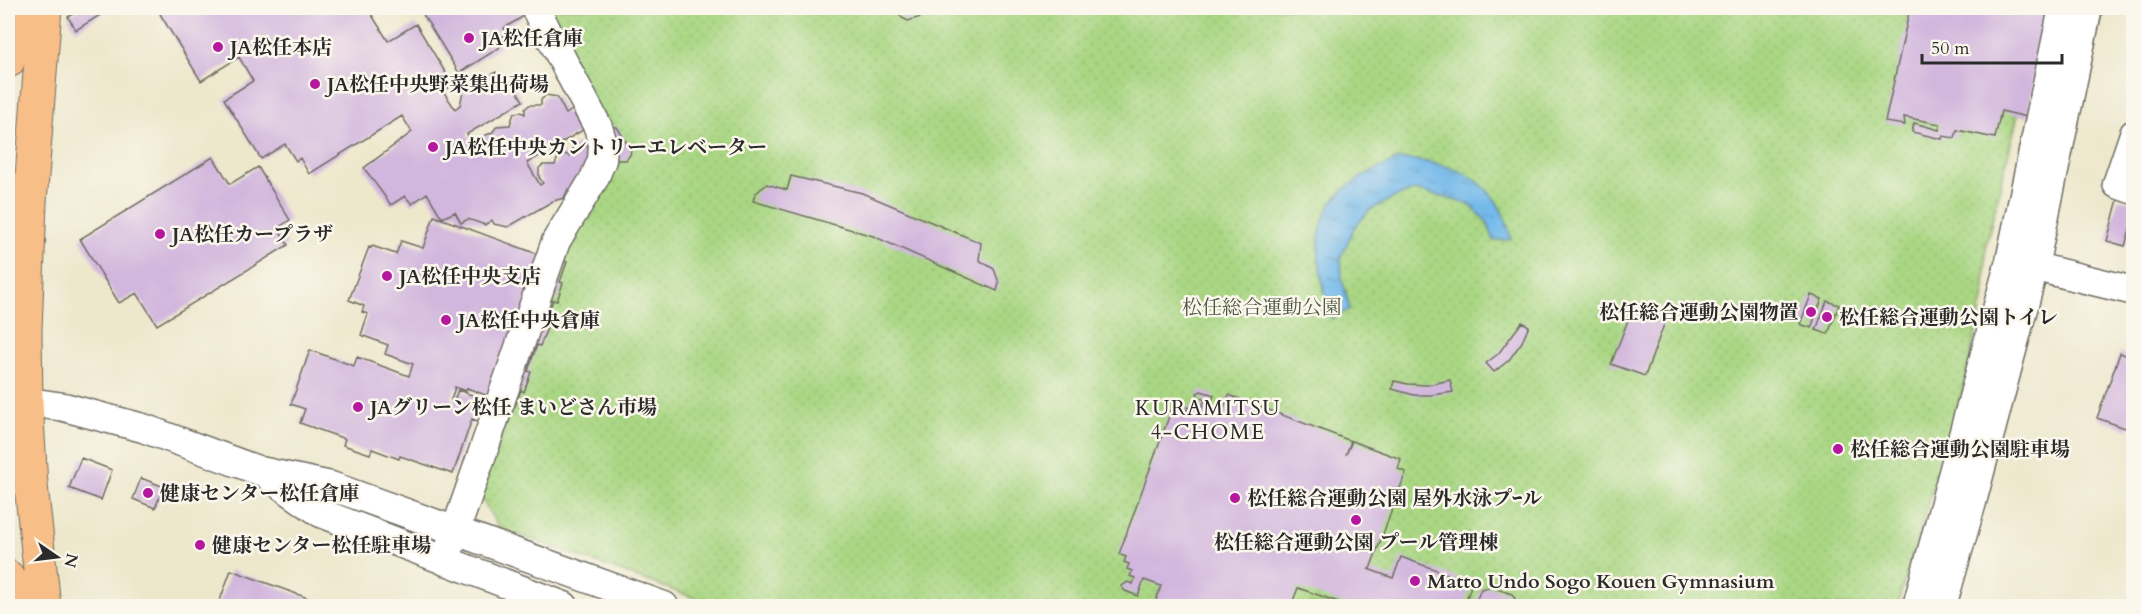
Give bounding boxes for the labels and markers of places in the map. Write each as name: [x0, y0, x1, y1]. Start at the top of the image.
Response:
place label: JA松任倉庫: [478, 25, 583, 52]
marker: JA松任倉庫: [462, 31, 476, 45]
place label: JA松任本店: [227, 34, 332, 61]
marker: JA松任本店: [211, 40, 225, 54]
place label: JA松任中央野菜集出荷場: [324, 71, 549, 98]
marker: JA松任中央野菜集出荷場: [308, 77, 322, 91]
place label: JA松任中央カントリーエレベーター: [442, 134, 767, 161]
marker: JA松任中央カントリーエレベーター: [426, 140, 440, 154]
place label: JA松任カープラザ: [169, 221, 333, 248]
marker: JA松任カープラザ: [153, 227, 167, 241]
place label: JA松任中央支店: [396, 263, 541, 290]
marker: JA松任中央支店: [380, 269, 394, 283]
place label: 松任総合運動公園物置: [1599, 299, 1799, 326]
place label: 松任総合運動公園トイレ: [1839, 304, 2058, 331]
marker: 松任総合運動公園物置: [1804, 305, 1818, 319]
place label: JA松任中央倉庫: [455, 307, 600, 334]
marker: 松任総合運動公園トイレ: [1820, 310, 1834, 324]
marker: JA松任中央倉庫: [439, 313, 453, 327]
place label: JAグリーン松任 まいどさん市場: [367, 394, 657, 421]
marker: JAグリーン松任 まいどさん市場: [351, 400, 365, 414]
place label: 松任総合運動公園駐車場: [1850, 436, 2070, 463]
marker: 松任総合運動公園駐車場: [1831, 442, 1845, 456]
place label: 健康センター松任倉庫: [160, 480, 359, 507]
place label: 松任総合運動公園 屋外水泳プｰル: [1247, 485, 1542, 512]
marker: 健康センター松任倉庫: [141, 486, 155, 500]
marker: 松任総合運動公園 屋外水泳プｰル: [1228, 491, 1242, 505]
marker: 松任総合運動公園 プール管理棟: [1349, 513, 1363, 527]
place label: 松任総合運動公園 プール管理棟: [1214, 529, 1498, 556]
place label: 健康センター松任駐車場: [212, 532, 431, 559]
marker: 健康センター松任駐車場: [193, 538, 207, 552]
place label: Matto Undo Sogo Kouen Gymnasium: [1427, 568, 1775, 595]
marker: Matto Undo Sogo Kouen Gymnasium: [1408, 574, 1422, 588]

